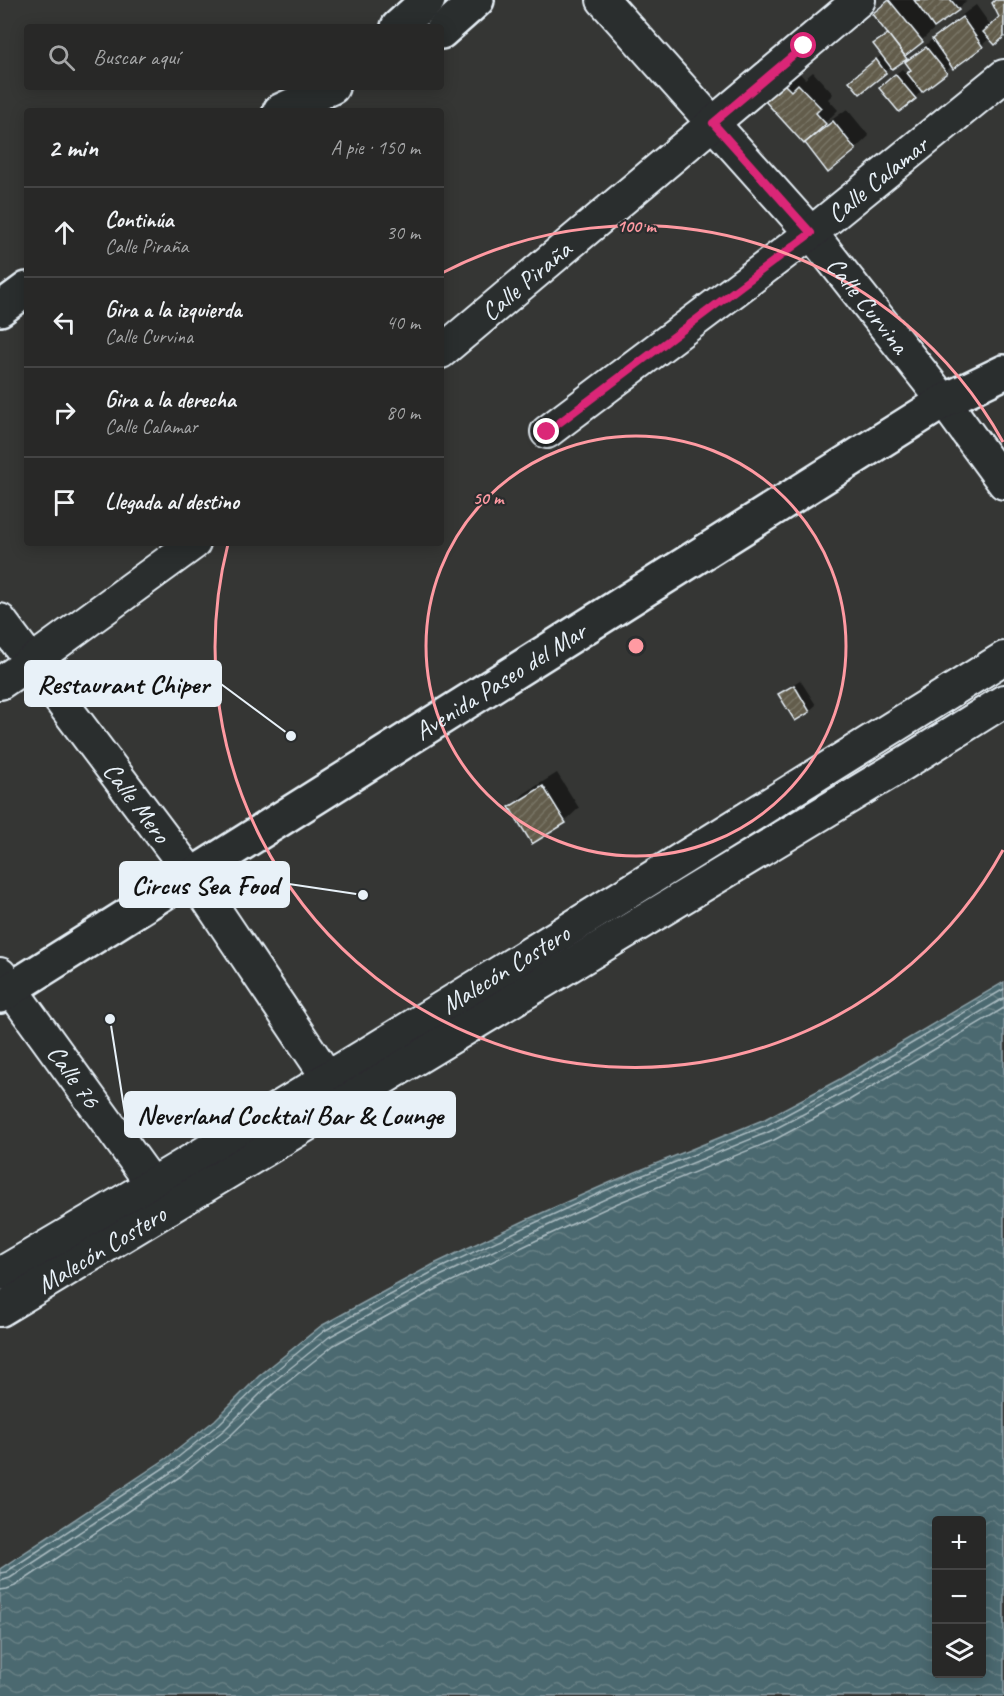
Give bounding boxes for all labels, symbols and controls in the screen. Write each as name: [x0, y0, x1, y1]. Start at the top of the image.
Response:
search box: [24, 24, 444, 90]
route start: [790, 32, 816, 58]
icon: search: [45, 41, 78, 74]
text: Buscar aquí: [93, 43, 179, 71]
street label: Calle Calamar: [820, 128, 936, 230]
text: 2 min: [48, 131, 98, 164]
text: A pie · 150 m: [331, 135, 420, 160]
text: Continúa: [105, 206, 173, 234]
text: 100 m: [617, 215, 657, 237]
icon: ahead: [48, 216, 81, 249]
text: 30 m: [386, 220, 420, 245]
street label: Calle Piraña: [474, 232, 579, 328]
text: Calle Piraña: [105, 234, 188, 259]
street label: Calle Curvina: [819, 250, 917, 362]
text: Gira a la izquierda: [105, 296, 242, 324]
icon: left: [48, 306, 81, 339]
text: 40 m: [386, 310, 420, 335]
text: Calle Curvina: [105, 324, 193, 349]
text: Gira a la derecha: [105, 386, 236, 414]
icon: right: [48, 396, 81, 429]
text: 80 m: [386, 400, 420, 425]
text: Calle Calamar: [105, 414, 198, 439]
route end: [533, 418, 559, 444]
icon: arrive: [48, 486, 81, 519]
text: 50 m: [473, 487, 505, 509]
text: Llegada al destino: [105, 488, 239, 516]
street label: Avenida Paseo del Mar: [408, 613, 595, 748]
centre of rings: [626, 636, 646, 656]
callout: Restaurant Chiper: [25, 661, 221, 706]
text: Restaurant Chiper: [37, 667, 212, 701]
street label: Calle Mero: [96, 755, 179, 851]
callout: Circus Sea Food: [120, 862, 289, 907]
text: Circus Sea Food: [131, 868, 283, 902]
street label: Malecón Costero: [435, 916, 577, 1022]
street label: Calle 76: [39, 1038, 108, 1116]
callout: Neverland Cocktail Bar & Lounge: [125, 1092, 455, 1137]
text: Neverland Cocktail Bar & Lounge: [137, 1098, 445, 1132]
street label: Malecón Costero: [31, 1197, 174, 1301]
map controls: [932, 1516, 986, 1678]
button: +: [932, 1516, 986, 1570]
button: −: [932, 1570, 986, 1624]
button: layers: [932, 1624, 986, 1678]

